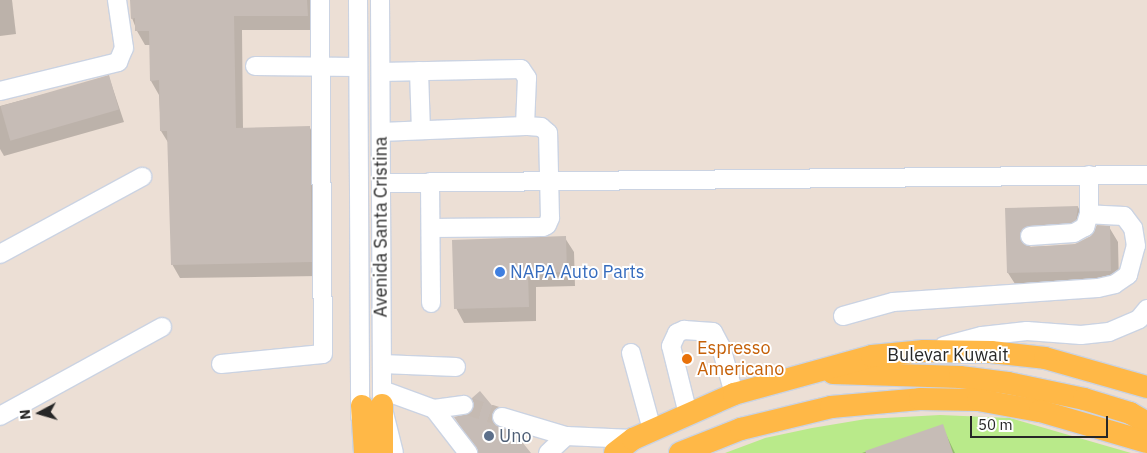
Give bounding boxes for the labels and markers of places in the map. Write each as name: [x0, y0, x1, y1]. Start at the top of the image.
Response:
place label: NAPA Auto Parts: [510, 261, 645, 283]
marker: NAPA Auto Parts: [494, 266, 506, 278]
place label: Espresso Americano: [697, 338, 784, 380]
marker: Espresso Americano: [681, 353, 693, 365]
place label: Uno: [499, 425, 532, 447]
marker: Uno: [483, 430, 495, 442]

